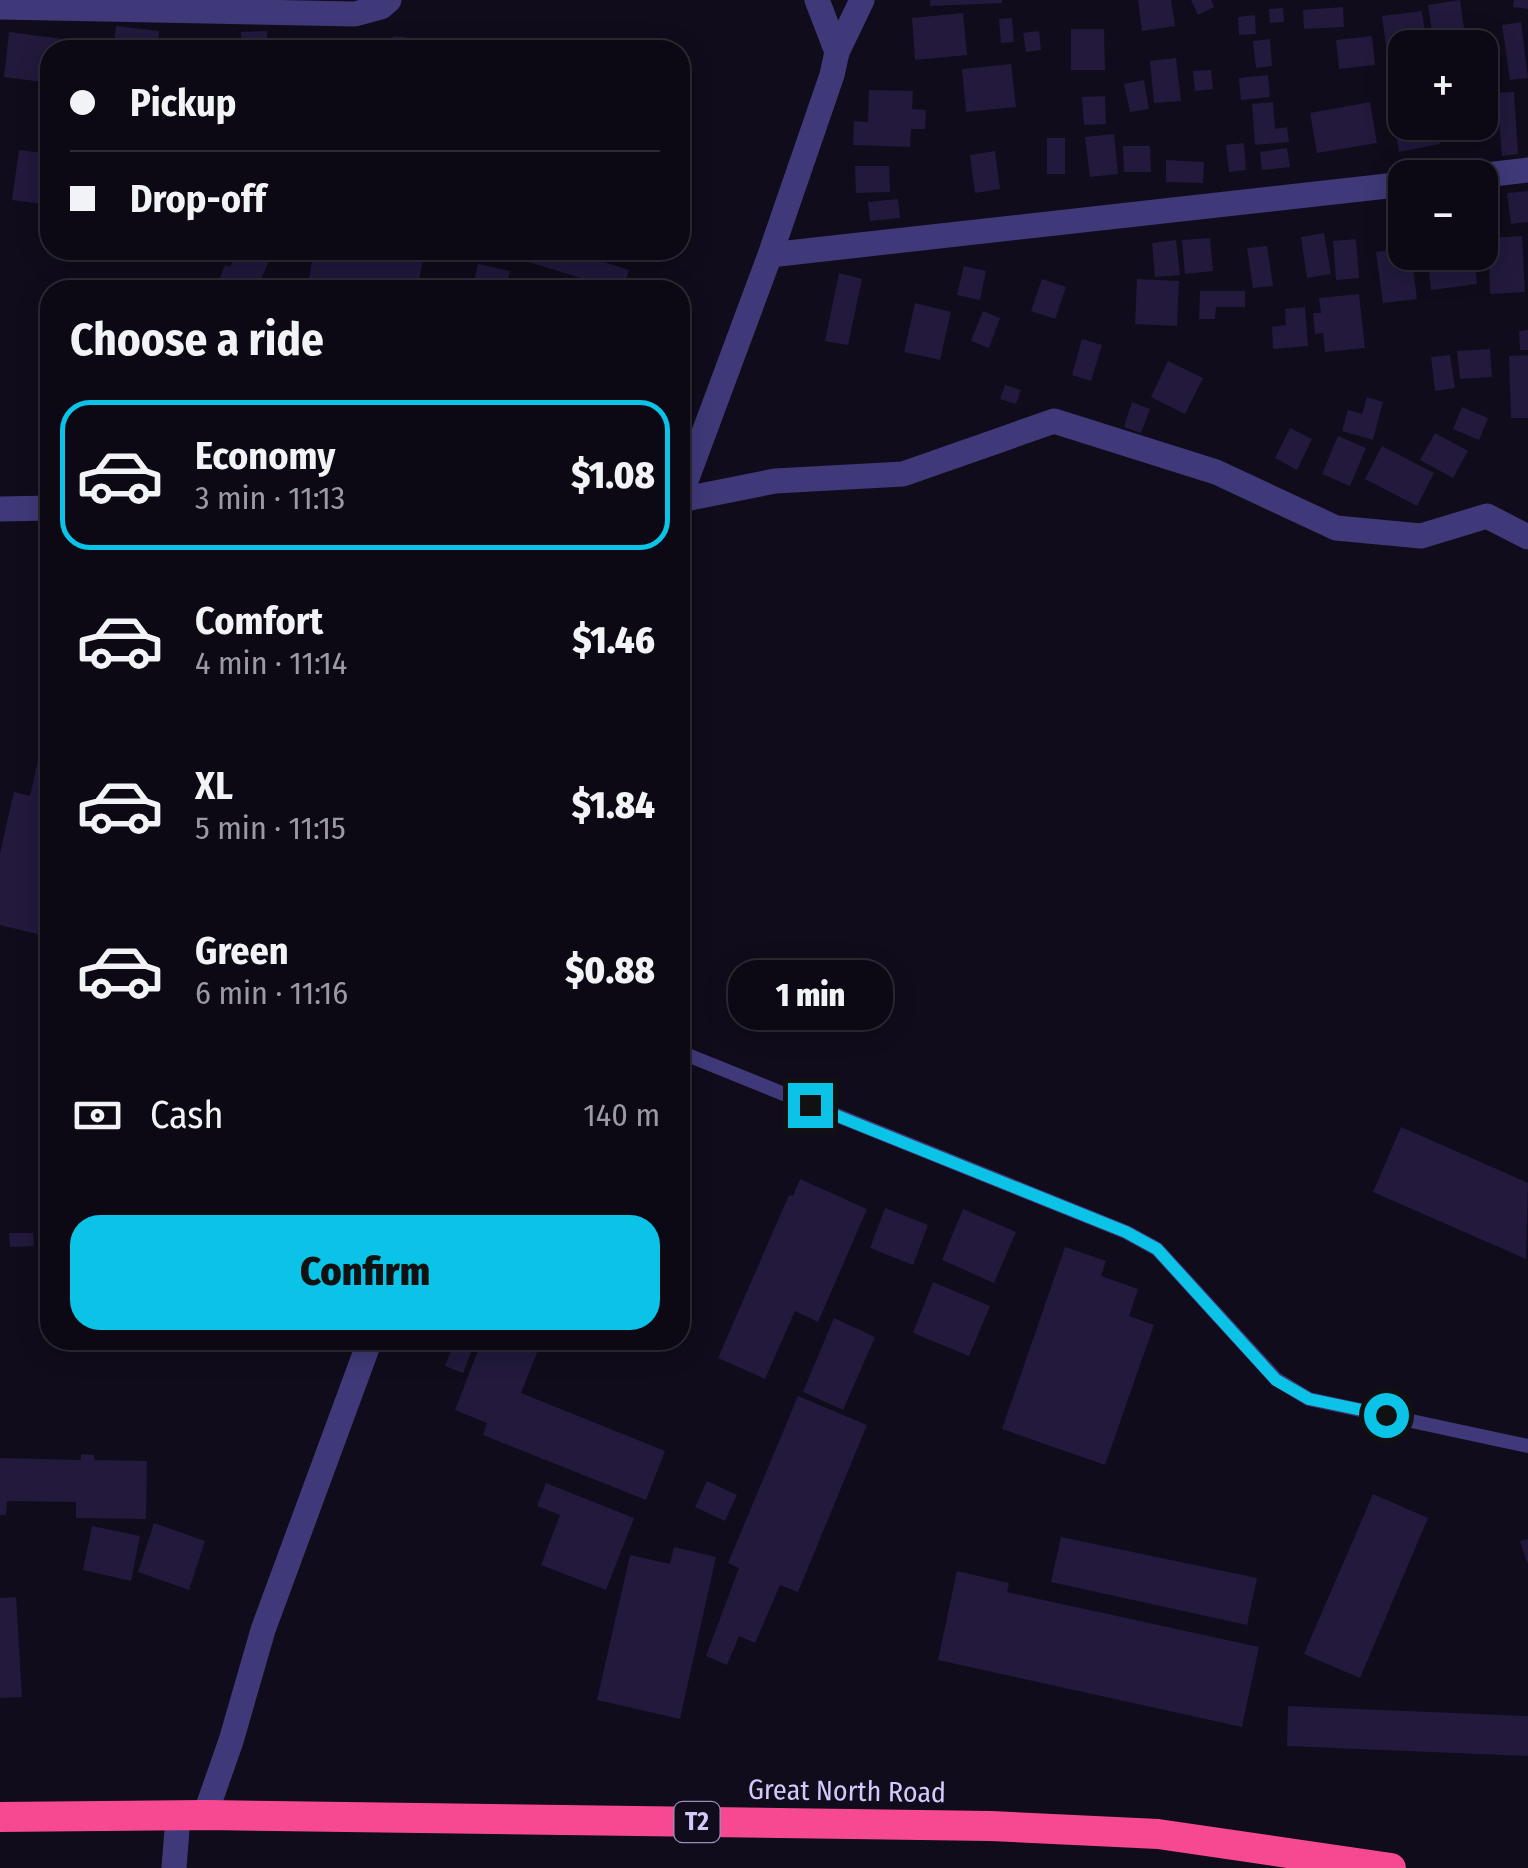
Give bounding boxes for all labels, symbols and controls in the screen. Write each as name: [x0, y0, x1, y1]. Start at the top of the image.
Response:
map controls: [1388, 30, 1498, 270]
button: +: [1388, 30, 1498, 140]
text: Pickup: [130, 80, 236, 126]
button: −: [1388, 160, 1498, 270]
text: Drop-off: [130, 176, 266, 222]
text: Choose a ride: [70, 313, 324, 367]
icon: car: [75, 430, 165, 520]
text: Economy: [195, 433, 335, 479]
text: $1.08: [571, 452, 655, 498]
text: 3 min · 11:13: [195, 479, 345, 517]
icon: car: [75, 595, 165, 685]
text: Comfort: [195, 598, 323, 644]
text: $1.46: [573, 617, 655, 663]
text: 4 min · 11:14: [195, 644, 347, 682]
icon: car: [75, 760, 165, 850]
text: XL: [195, 763, 233, 809]
text: $1.84: [572, 782, 655, 828]
text: 5 min · 11:15: [195, 809, 346, 847]
icon: car: [75, 925, 165, 1015]
text: Green: [195, 928, 289, 974]
text: $0.88: [565, 947, 655, 993]
callout: 1 min: [728, 960, 892, 1030]
text: 6 min · 11:16: [195, 974, 348, 1012]
text: 1 min: [776, 976, 845, 1014]
route end: [788, 1083, 833, 1128]
icon: cash: [70, 1088, 125, 1143]
text: Cash: [150, 1092, 224, 1138]
text: 140 m: [583, 1096, 660, 1134]
button: Confirm: [70, 1215, 660, 1330]
route start: [1364, 1393, 1409, 1438]
street label: Great North Road: [748, 1773, 946, 1809]
road number: T2: [674, 1802, 720, 1842]

